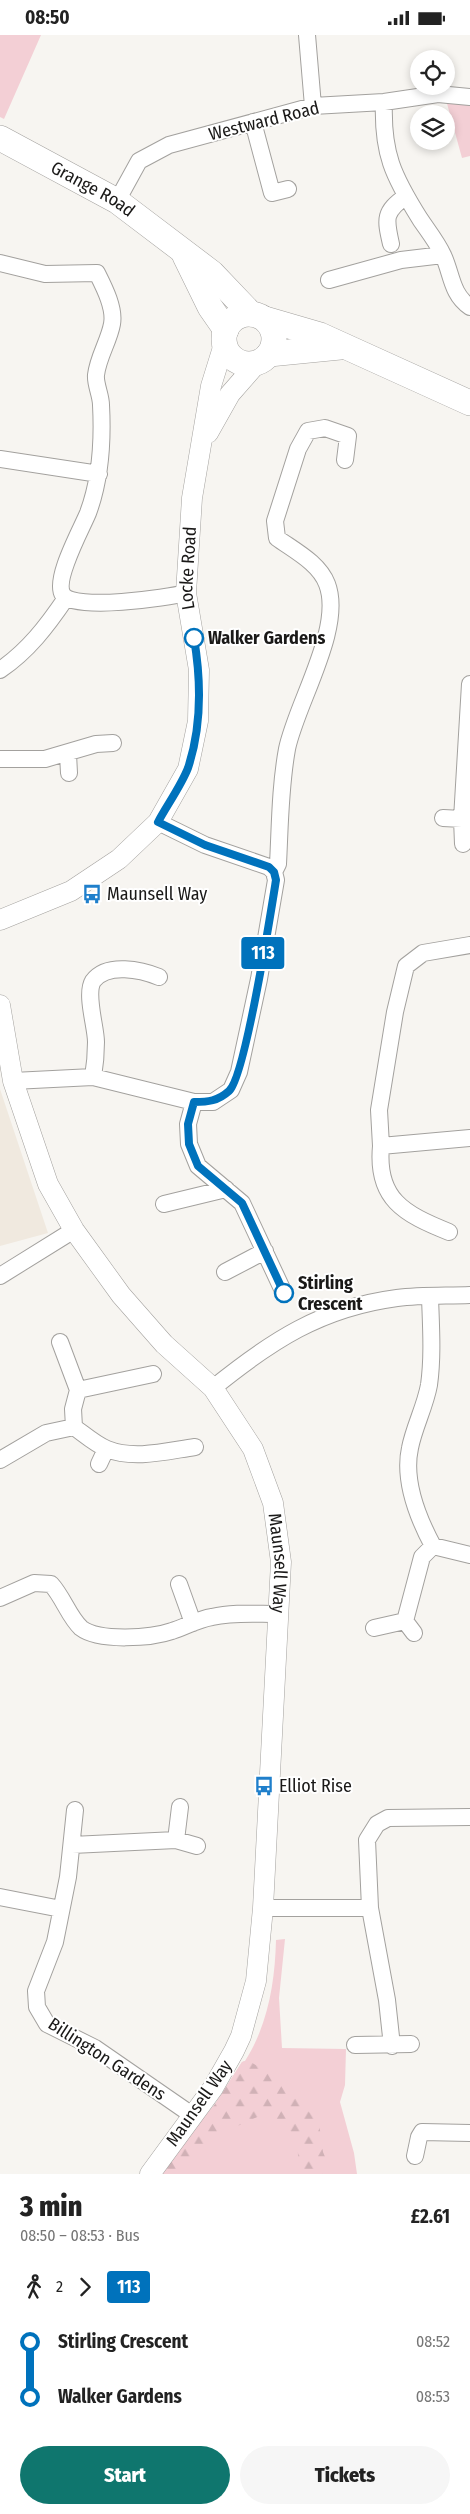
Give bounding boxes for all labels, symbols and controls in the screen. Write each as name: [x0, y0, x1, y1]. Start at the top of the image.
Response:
text: 08:50: [25, 6, 70, 29]
map controls: [410, 50, 455, 150]
button: locate: [410, 50, 455, 95]
street label: Westward Road: [206, 97, 322, 145]
button: layers: [410, 105, 455, 150]
street label: Grange Road: [47, 157, 139, 222]
street label: Locke Road: [175, 526, 201, 612]
place label: Walker Gardens: [208, 627, 325, 649]
marker: Walker Gardens: [184, 628, 204, 648]
bus stop icon: Maunsell Way: [81, 883, 103, 905]
place label: Maunsell Way: [107, 883, 207, 905]
line badge: 113: [234, 937, 292, 969]
text: 113: [251, 942, 275, 964]
place label: Stirling Crescent: [298, 1272, 363, 1315]
marker: Stirling Crescent: [274, 1283, 294, 1303]
street label: Maunsell Way: [263, 1512, 292, 1614]
bus stop icon: Elliot Rise: [253, 1775, 275, 1797]
place label: Elliot Rise: [279, 1775, 352, 1797]
street label: Billington Gardens: [44, 2013, 170, 2105]
street label: Maunsell Way: [161, 2056, 237, 2150]
text: 3 min: [20, 2190, 82, 2223]
text: £2.61: [411, 2205, 450, 2228]
text: 08:50 – 08:53 · Bus: [20, 2226, 140, 2245]
icon: walk: [20, 2273, 48, 2301]
icon: forward: [71, 2273, 99, 2301]
text: 113: [117, 2276, 140, 2298]
text: 2: [56, 2277, 63, 2296]
text: Stirling Crescent: [58, 2330, 188, 2353]
text: 08:52: [416, 2332, 450, 2351]
text: Walker Gardens: [58, 2385, 182, 2408]
text: 08:53: [416, 2387, 450, 2406]
button: Start: [20, 2446, 230, 2504]
button: Tickets: [240, 2446, 450, 2504]

